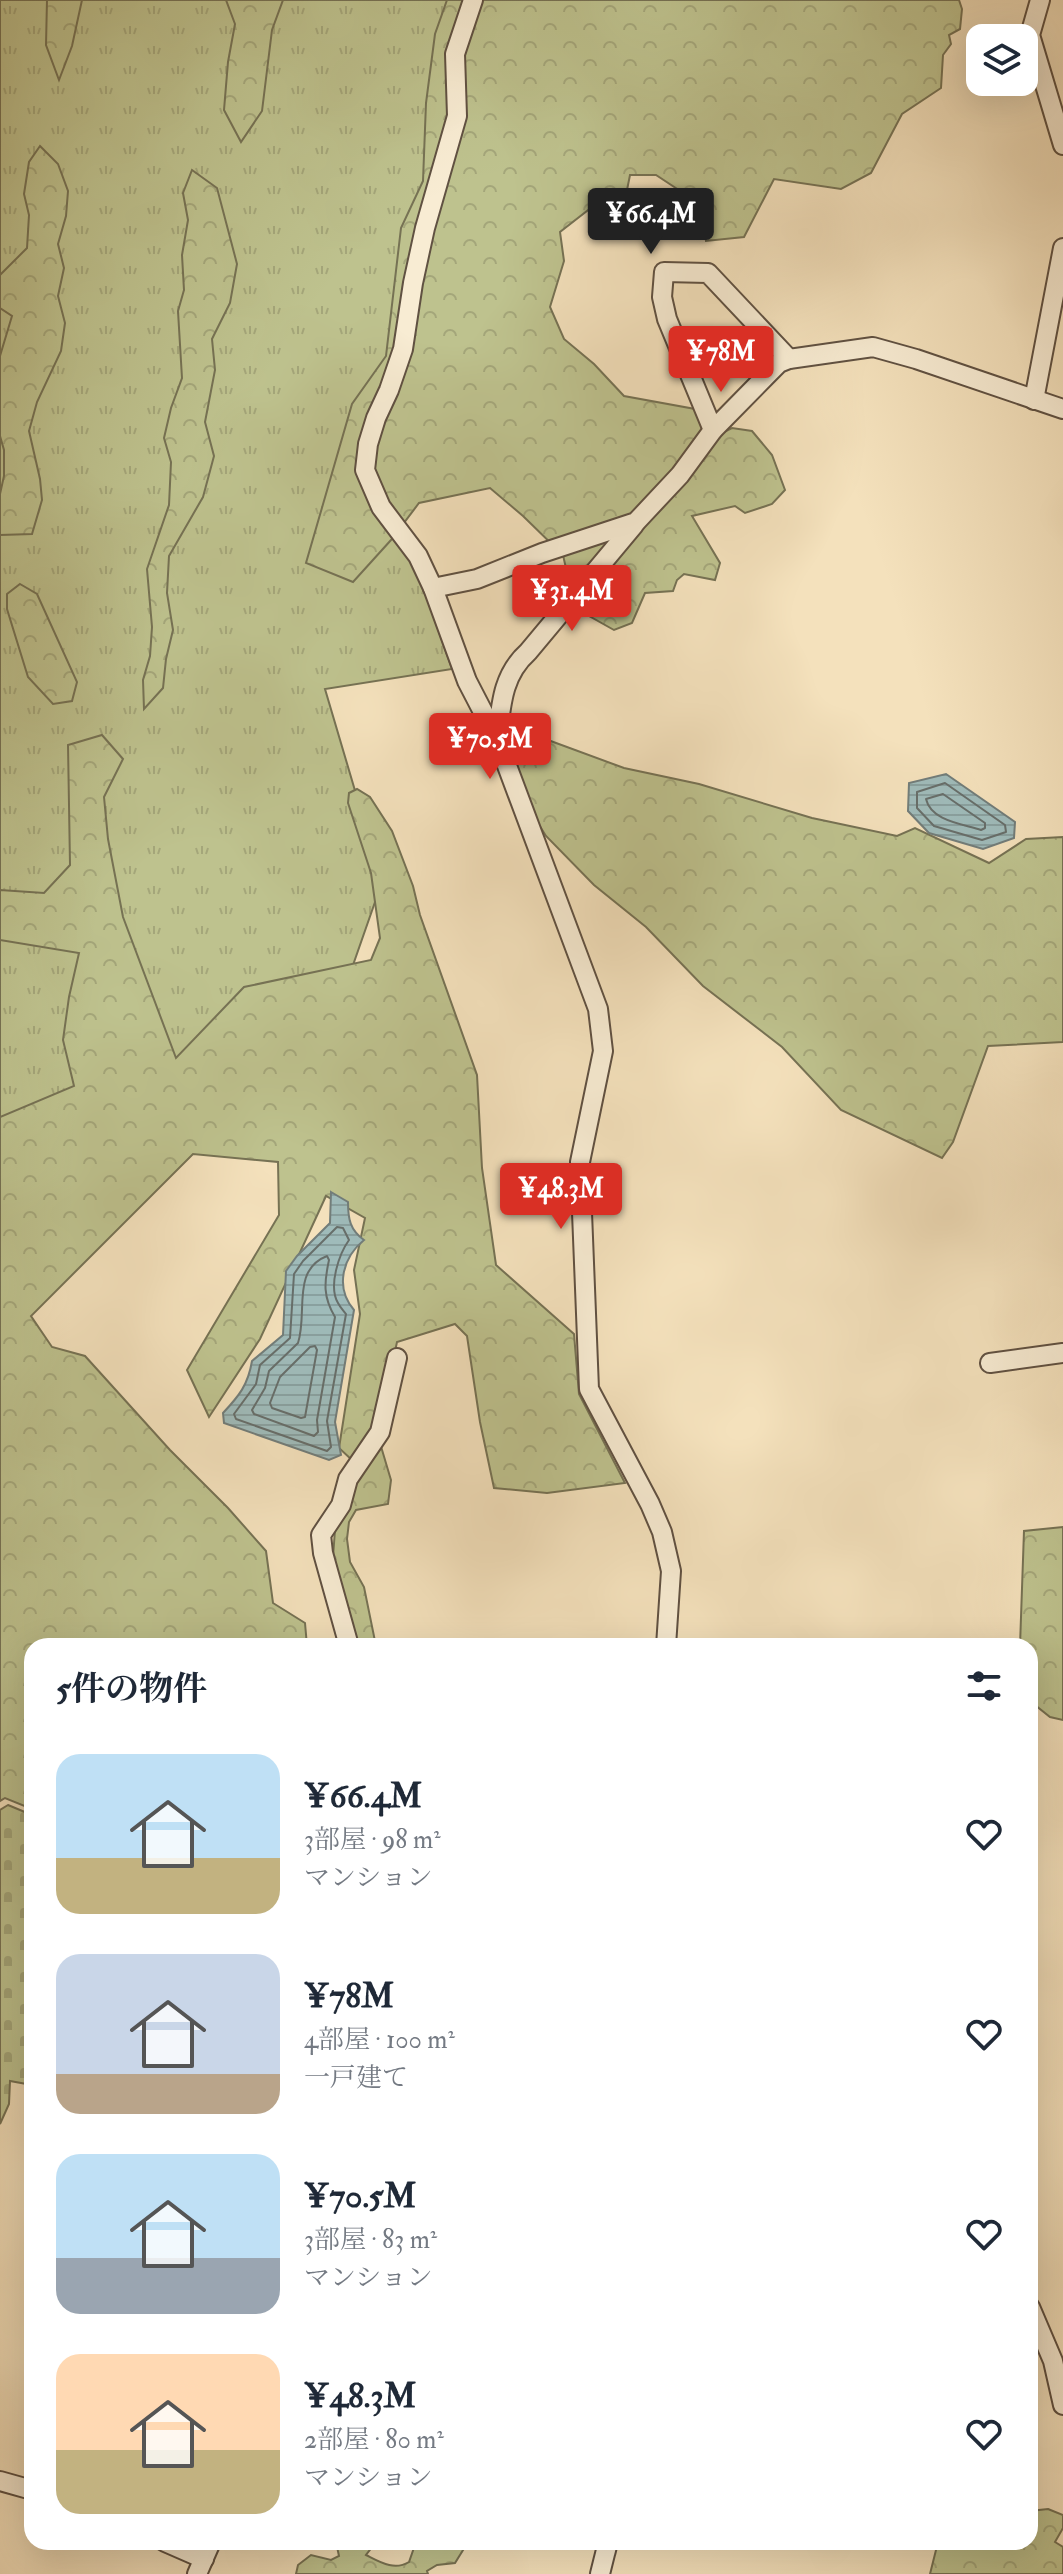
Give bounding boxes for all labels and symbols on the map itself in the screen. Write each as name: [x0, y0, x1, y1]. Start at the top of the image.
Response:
pin: ¥66.4M: [586, 188, 716, 256]
pin: ¥78M: [674, 326, 768, 394]
pin: ¥31.4M: [507, 565, 637, 633]
pin: ¥70.5M: [425, 713, 555, 781]
pin: ¥48.3M: [496, 1163, 626, 1231]

